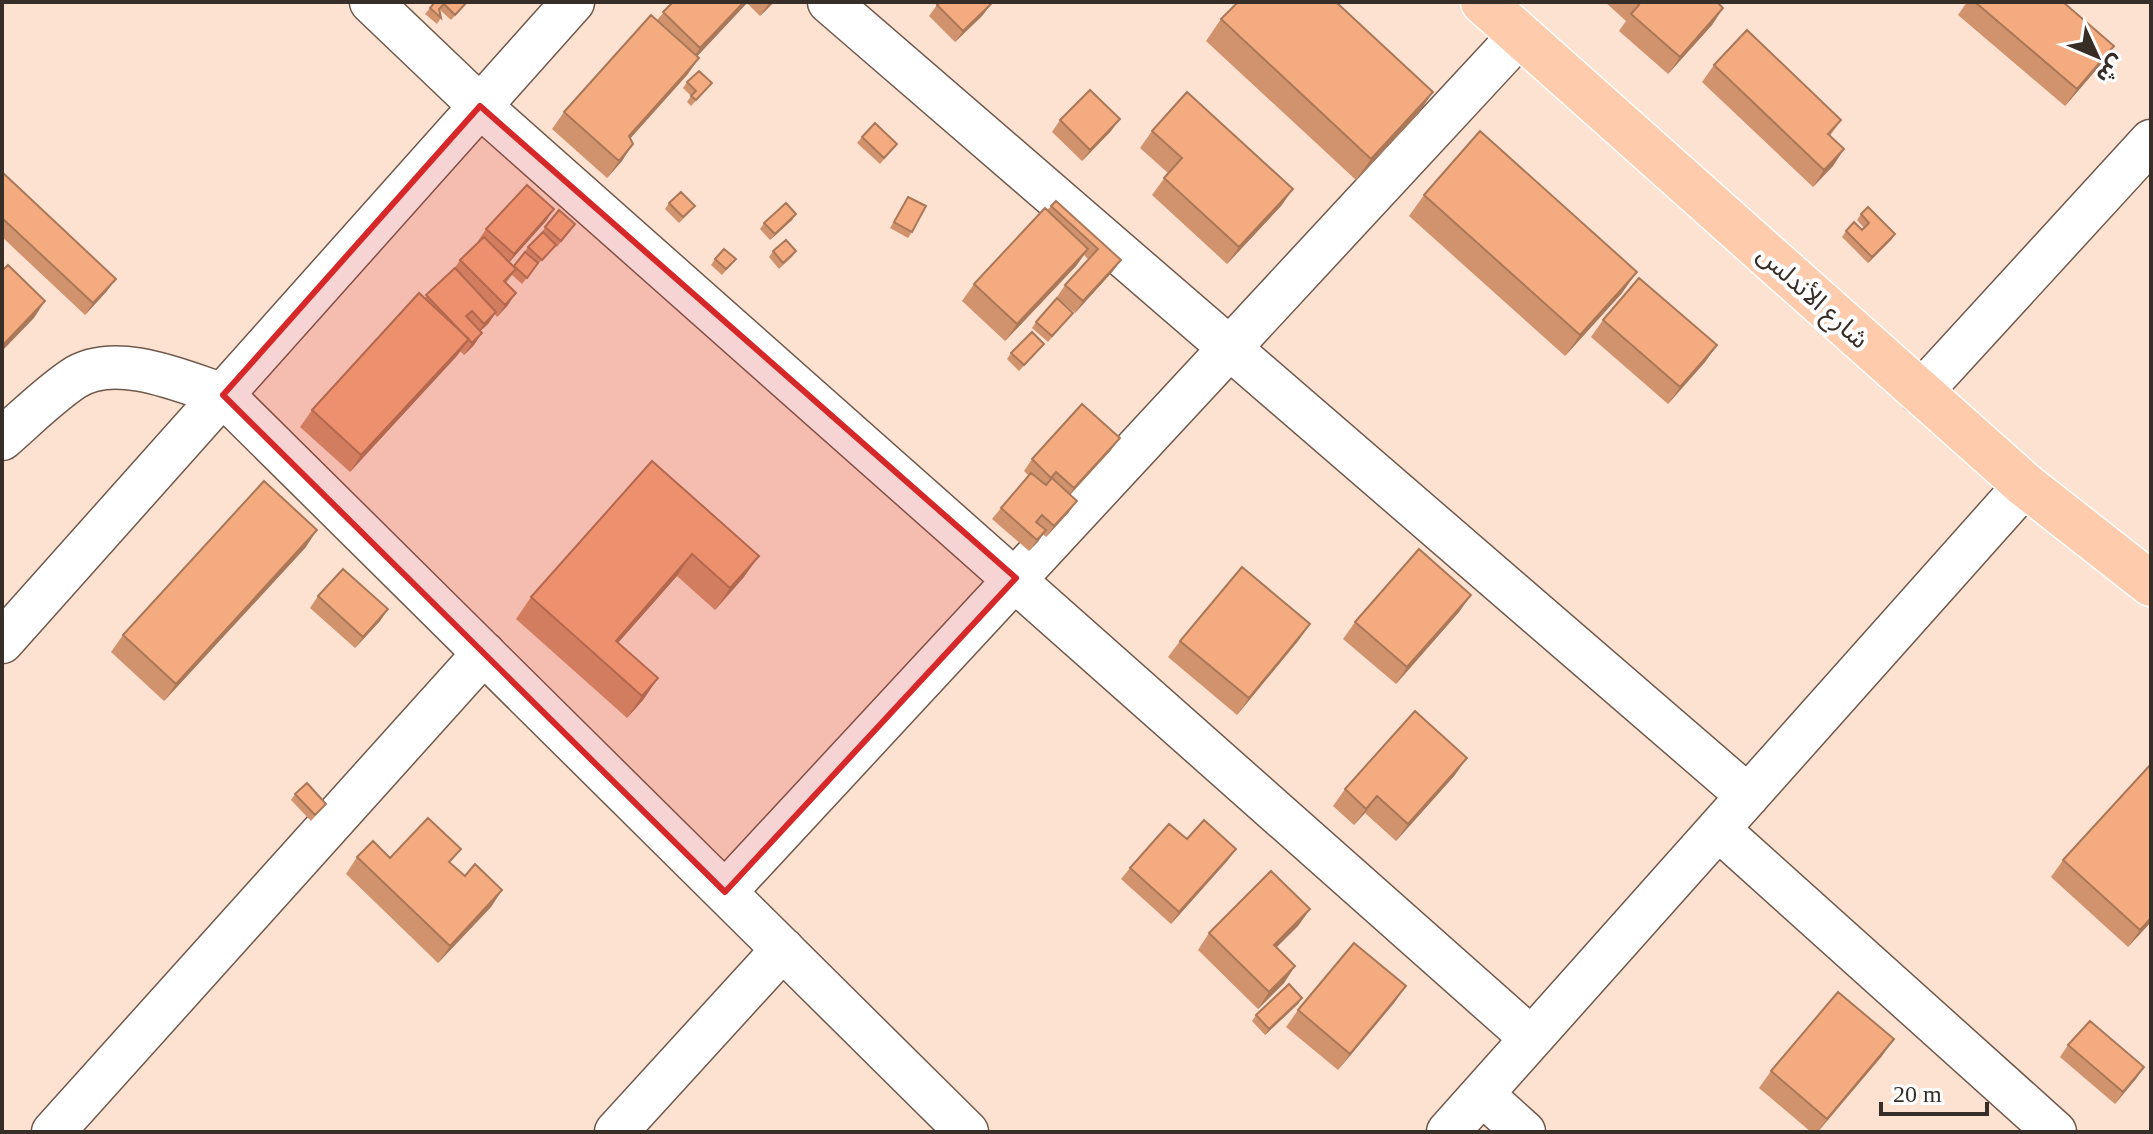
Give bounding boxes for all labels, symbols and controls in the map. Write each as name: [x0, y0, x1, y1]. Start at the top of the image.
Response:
north arrow: [2057, 16, 2137, 96]
text: ش: [2092, 50, 2130, 89]
street label: شارع الأندلس: [1749, 240, 1874, 357]
scale bar: [1881, 1066, 1987, 1116]
text: 20 m: [1893, 1081, 1942, 1107]

